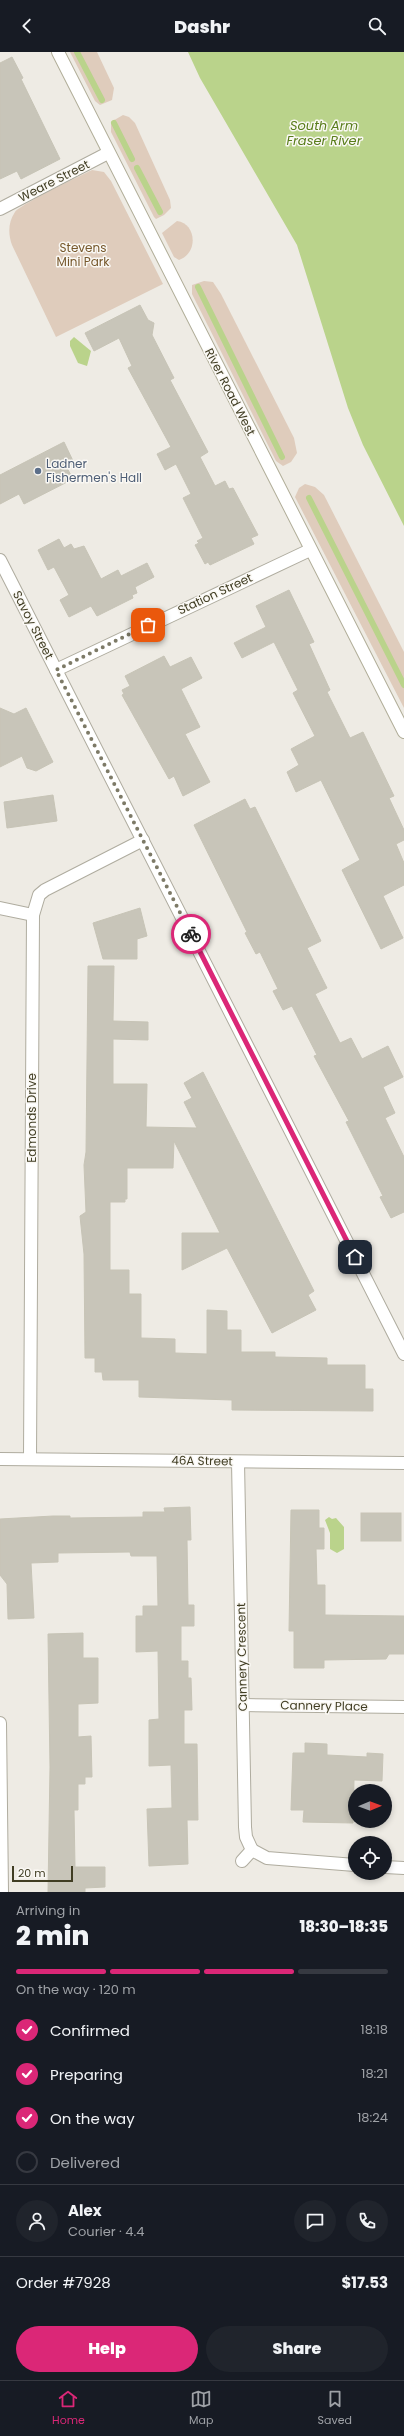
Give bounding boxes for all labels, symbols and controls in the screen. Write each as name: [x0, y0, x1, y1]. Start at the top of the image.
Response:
text: Dashr: [174, 14, 230, 39]
icon: back: [16, 15, 38, 37]
icon: search: [366, 15, 388, 37]
water label: South Arm Fraser River: [286, 116, 363, 150]
street label: Weare Street: [15, 155, 92, 206]
park label: Stevens Mini Park: [57, 239, 110, 270]
street label: River Road West: [201, 345, 260, 439]
place label: Ladner Fishermen's Hall: [46, 455, 142, 486]
marker: Ladner Fishermen's Hall: [33, 466, 43, 476]
street label: Station Street: [175, 569, 255, 618]
street label: Savoy Street: [9, 588, 58, 662]
pin: [131, 608, 165, 642]
icon: bag: [137, 614, 159, 636]
courier: [171, 914, 211, 954]
icon: bike: [180, 923, 202, 945]
street label: Edmonds Drive: [23, 1073, 40, 1163]
pin: [338, 1240, 372, 1274]
icon: home: [344, 1246, 366, 1268]
street label: 46A Street: [171, 1451, 233, 1470]
street label: Cannery Crescent: [232, 1602, 251, 1712]
street label: Cannery Place: [280, 1696, 368, 1715]
north arrow: [348, 1784, 392, 1828]
map controls: [348, 1784, 392, 1880]
button: locate: [348, 1836, 392, 1880]
scale bar: [12, 1864, 73, 1883]
text: 20 m: [18, 1865, 46, 1881]
text: Arriving in: [16, 1901, 80, 1920]
text: 18:30–18:35: [299, 1916, 388, 1937]
text: 2 min: [16, 1918, 89, 1954]
text: On the way · 120 m: [16, 1980, 136, 1999]
icon: check: [16, 2019, 38, 2041]
text: Confirmed: [50, 2020, 130, 2041]
text: 18:18: [361, 2020, 388, 2039]
icon: check: [16, 2063, 38, 2085]
text: Preparing: [50, 2064, 123, 2085]
text: 18:21: [361, 2064, 388, 2083]
icon: check: [16, 2107, 38, 2129]
text: On the way: [50, 2108, 135, 2129]
text: 18:24: [357, 2108, 388, 2127]
text: Delivered: [50, 2152, 120, 2173]
button: person: [16, 2200, 58, 2242]
text: Alex: [68, 2200, 102, 2221]
button: chat: [294, 2200, 336, 2242]
button: phone: [346, 2200, 388, 2242]
text: Courier · 4.4: [68, 2222, 144, 2241]
text: Order #7928: [16, 2272, 111, 2293]
text: $17.53: [341, 2272, 388, 2293]
button: Help: [16, 2326, 198, 2372]
button: Share: [206, 2326, 388, 2372]
tab: Home: [52, 2388, 85, 2429]
tab: Map: [189, 2388, 213, 2429]
tab: Saved: [318, 2388, 352, 2429]

